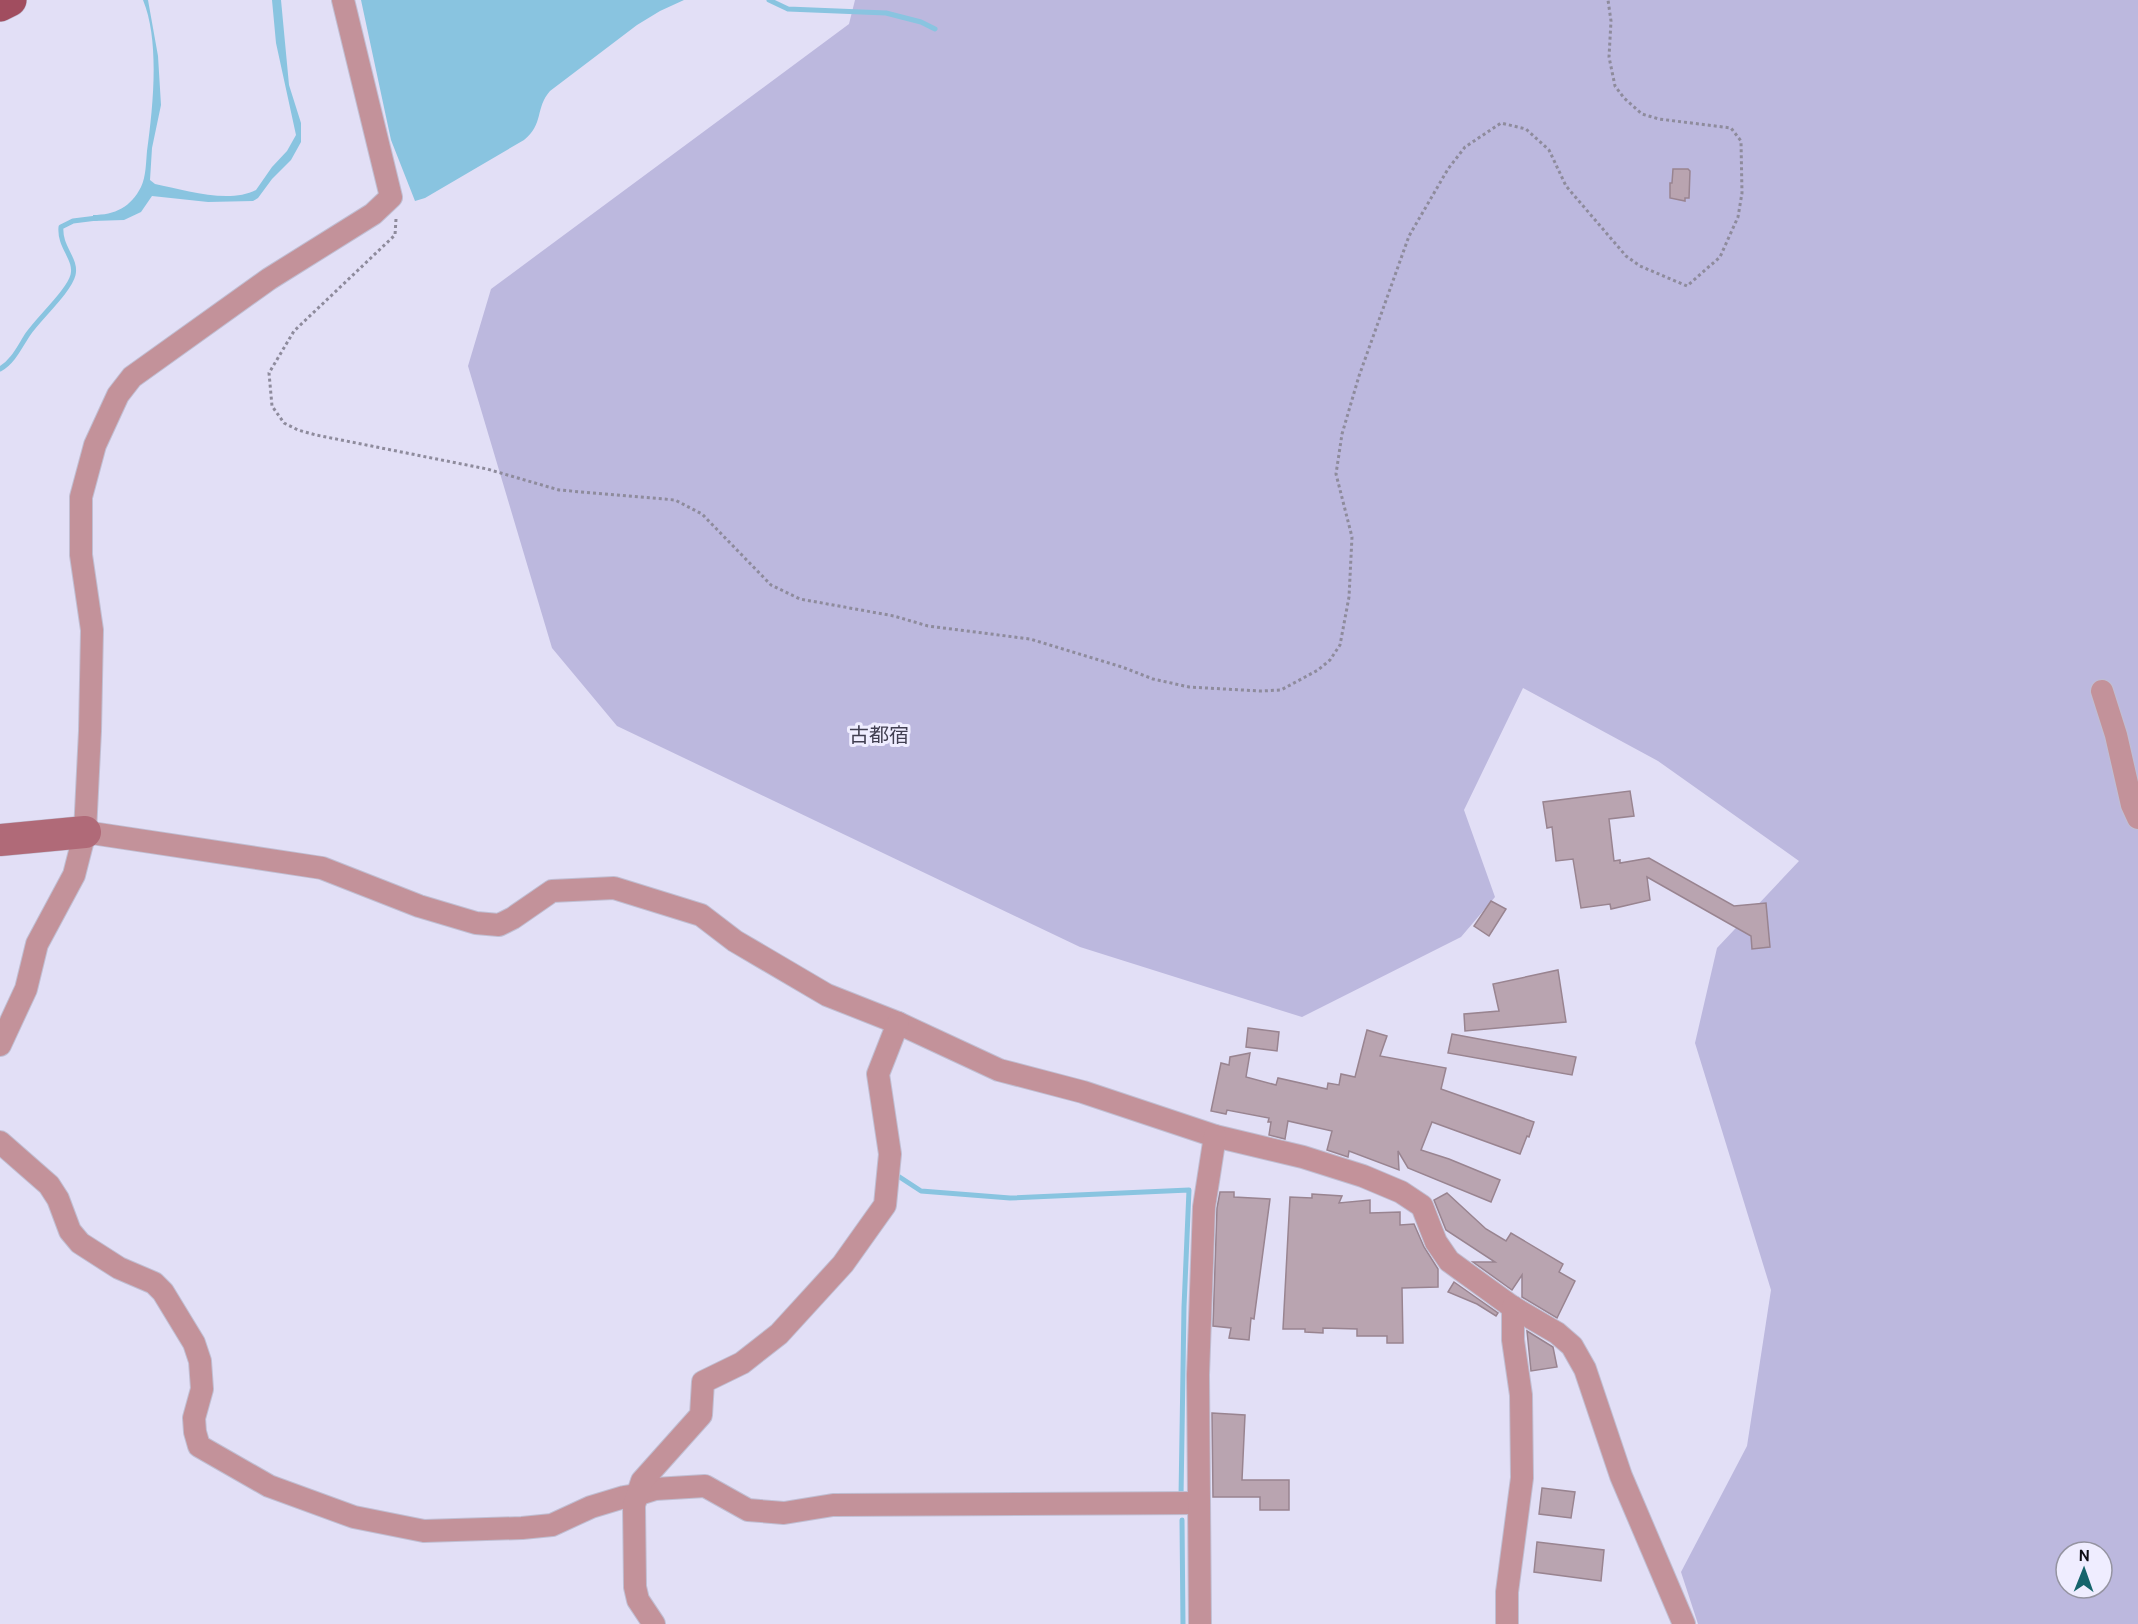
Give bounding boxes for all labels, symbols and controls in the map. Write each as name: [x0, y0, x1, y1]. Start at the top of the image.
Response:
district label: 古都宿: [849, 723, 909, 747]
north arrow: [2054, 1540, 2114, 1600]
text: N: [2078, 1546, 2090, 1565]

